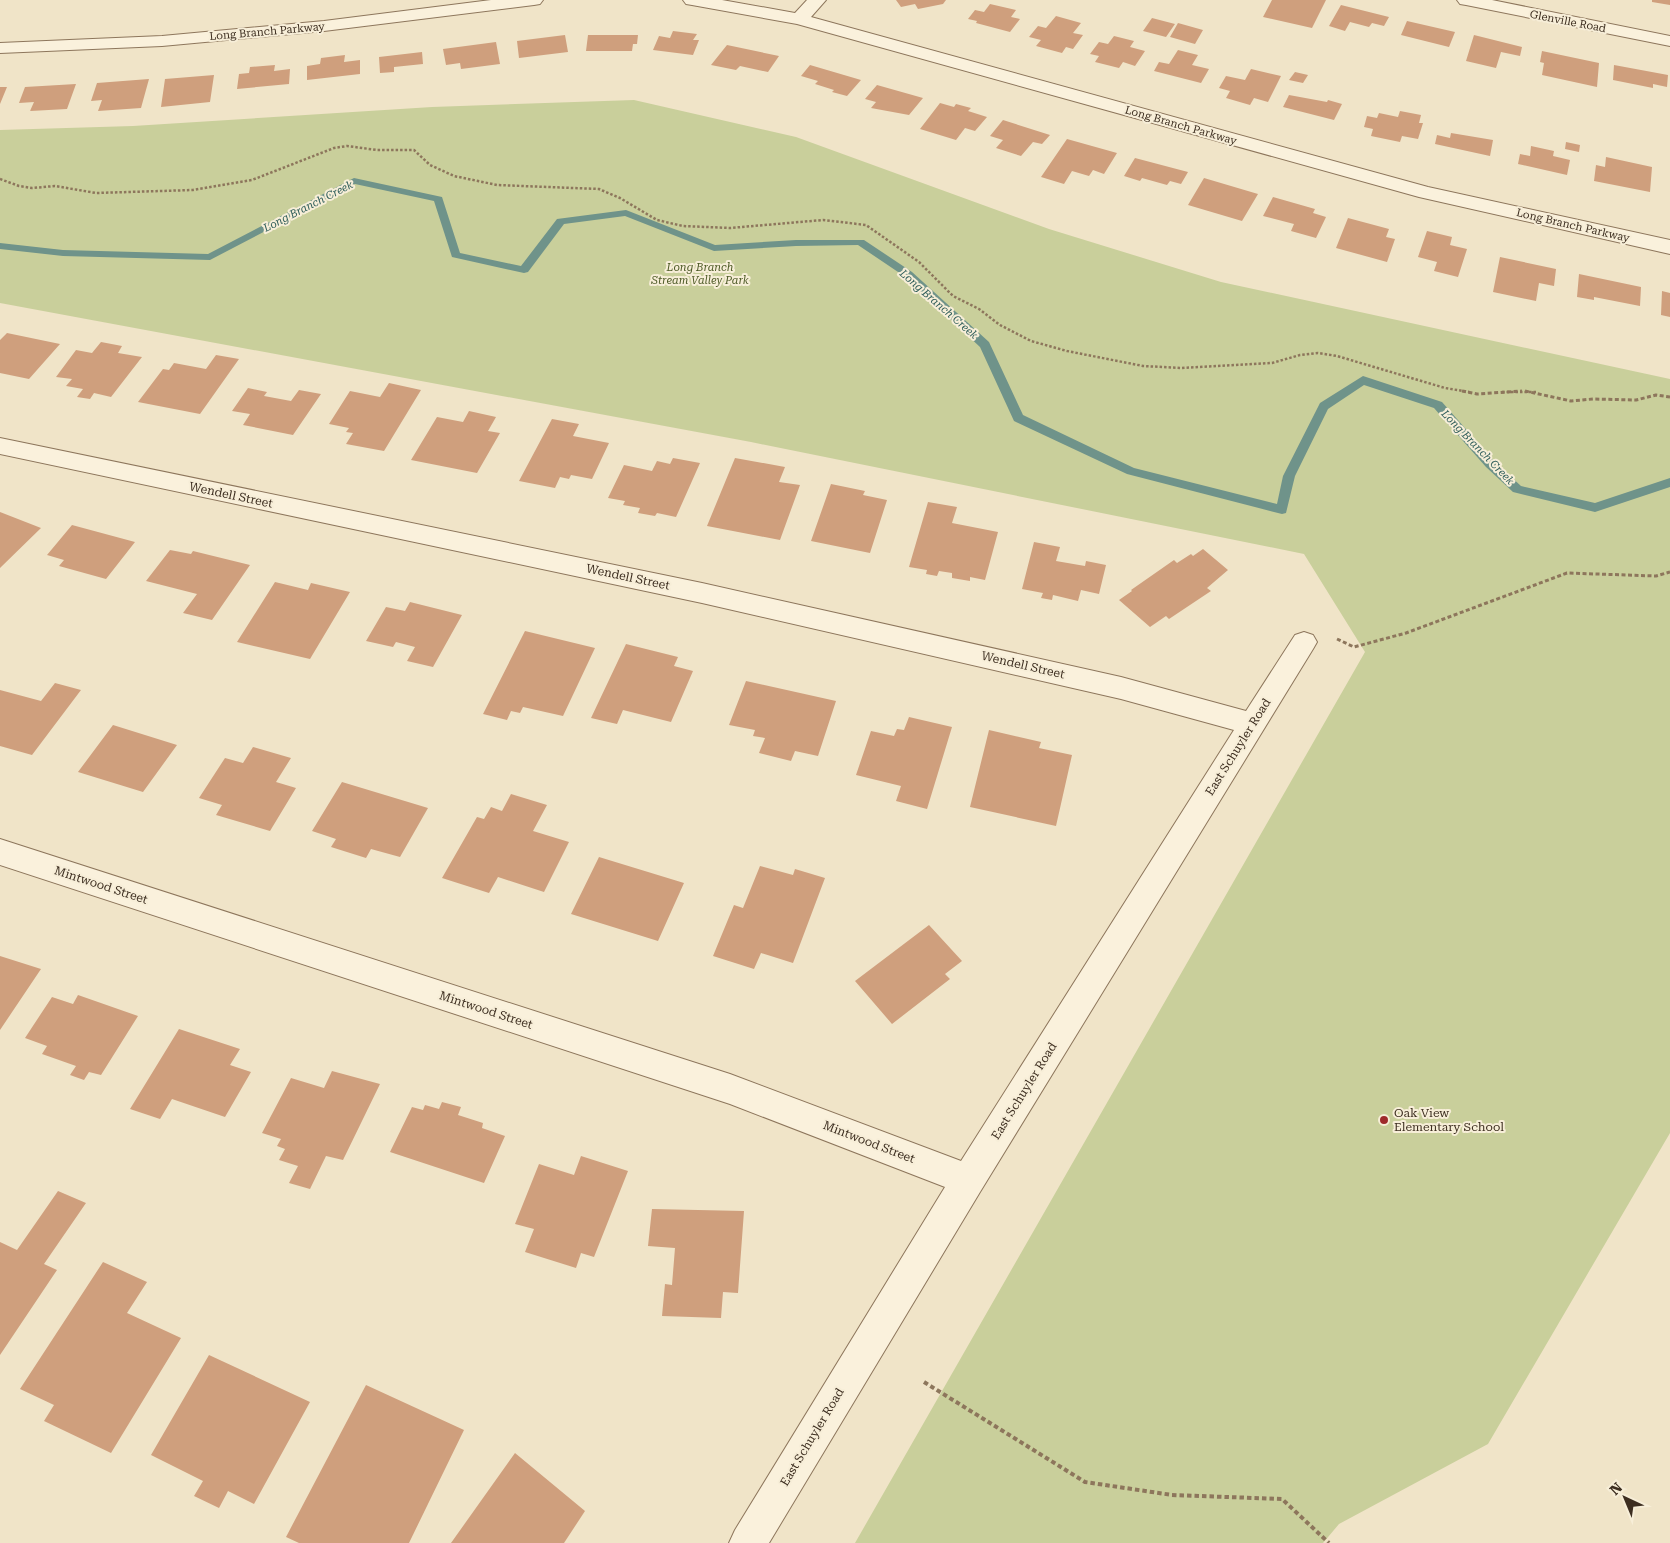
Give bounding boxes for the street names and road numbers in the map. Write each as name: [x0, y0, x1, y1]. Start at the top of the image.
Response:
street label: Glenville Road: [1529, 8, 1607, 35]
street label: Long Branch Parkway: [209, 20, 326, 43]
street label: Long Branch Parkway: [1123, 103, 1239, 148]
street label: Long Branch Parkway: [1515, 206, 1631, 245]
street label: Wendell Street: [188, 479, 275, 511]
street label: Wendell Street: [585, 561, 672, 593]
street label: Wendell Street: [980, 649, 1067, 682]
street label: East Schuyler Road: [1202, 696, 1274, 798]
street label: Mintwood Street: [53, 863, 150, 907]
street label: Mintwood Street: [438, 988, 535, 1032]
street label: East Schuyler Road: [988, 1040, 1060, 1142]
street label: Mintwood Street: [821, 1118, 917, 1166]
street label: East Schuyler Road: [777, 1385, 847, 1489]

